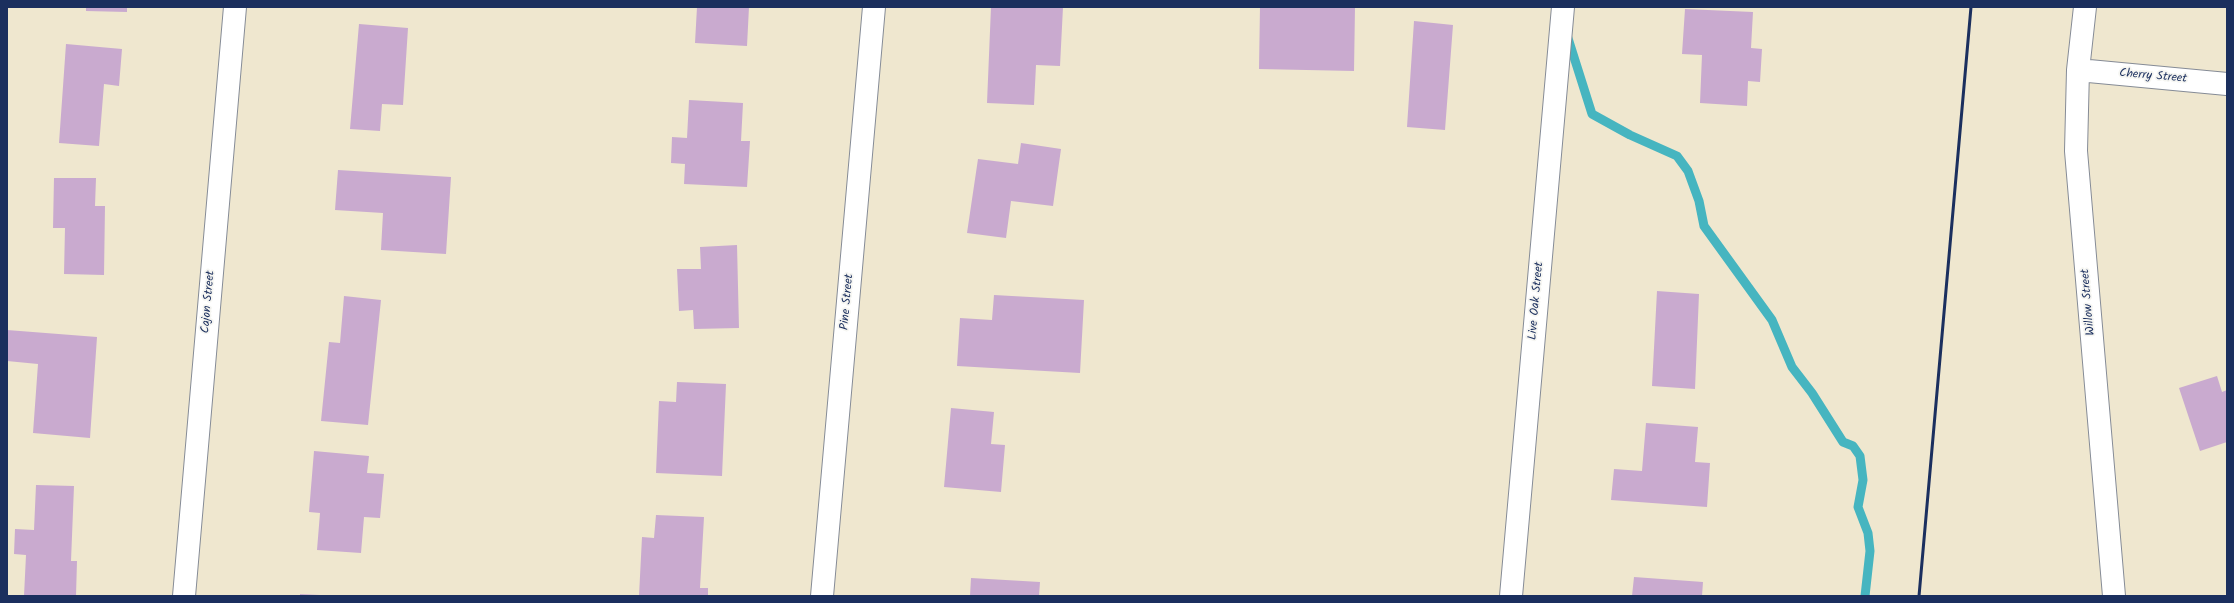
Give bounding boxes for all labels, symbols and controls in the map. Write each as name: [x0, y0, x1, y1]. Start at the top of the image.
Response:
street label: Cherry Street: [2119, 67, 2187, 87]
street label: Live Oak Street: [1526, 261, 1548, 341]
street label: Willow Street: [2079, 268, 2099, 336]
street label: Cajon Street: [199, 270, 219, 334]
street label: Pine Street: [838, 273, 858, 331]

